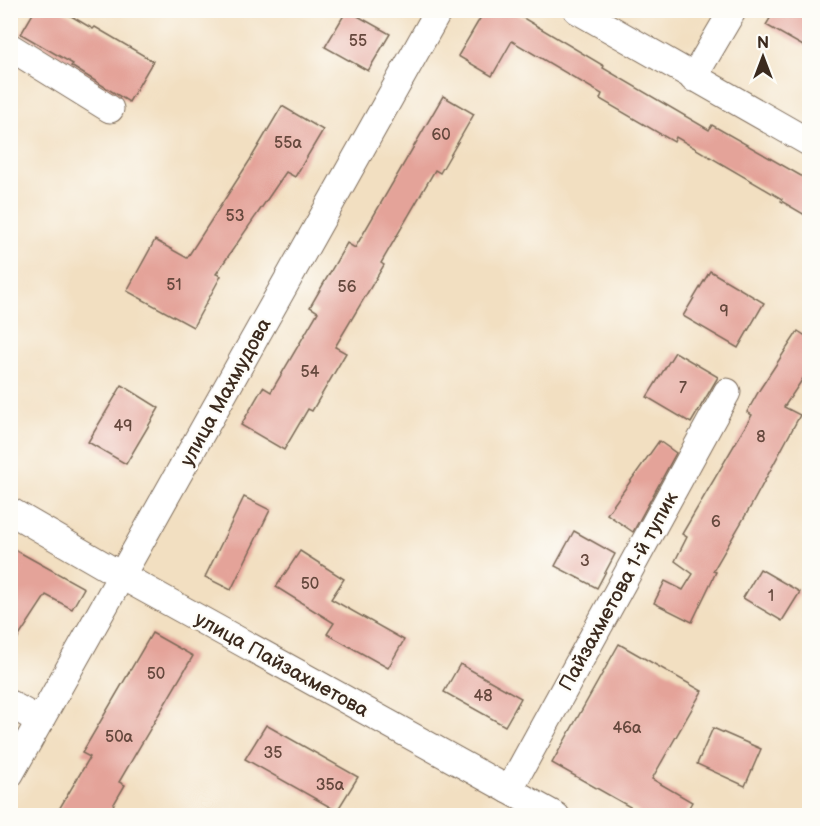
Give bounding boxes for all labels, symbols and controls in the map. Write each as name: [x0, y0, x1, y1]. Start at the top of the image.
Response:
north arrow: [733, 27, 793, 87]
house number: 55: [349, 32, 367, 51]
text: N: [757, 34, 769, 53]
house number: 60: [431, 126, 451, 145]
house number: 55а: [274, 134, 302, 153]
house number: 53: [225, 207, 245, 226]
house number: 51: [166, 276, 182, 295]
house number: 56: [338, 278, 357, 297]
house number: 9: [719, 302, 729, 321]
street label: улица Махмудова: [175, 314, 277, 471]
house number: 54: [301, 363, 320, 382]
house number: 7: [679, 379, 687, 398]
house number: 49: [113, 417, 133, 436]
house number: 8: [756, 428, 766, 447]
street label: Пайзахметова 1-й тупик: [554, 487, 684, 695]
house number: 6: [711, 513, 721, 532]
house number: 3: [580, 552, 590, 571]
house number: 50: [301, 575, 319, 594]
house number: 1: [768, 587, 774, 606]
street label: улица Пайзахметова: [190, 607, 373, 723]
house number: 50: [147, 665, 165, 684]
house number: 48: [473, 687, 493, 706]
house number: 46а: [613, 719, 642, 738]
house number: 50а: [105, 728, 134, 747]
house number: 35: [263, 744, 283, 763]
house number: 35а: [316, 776, 345, 795]

